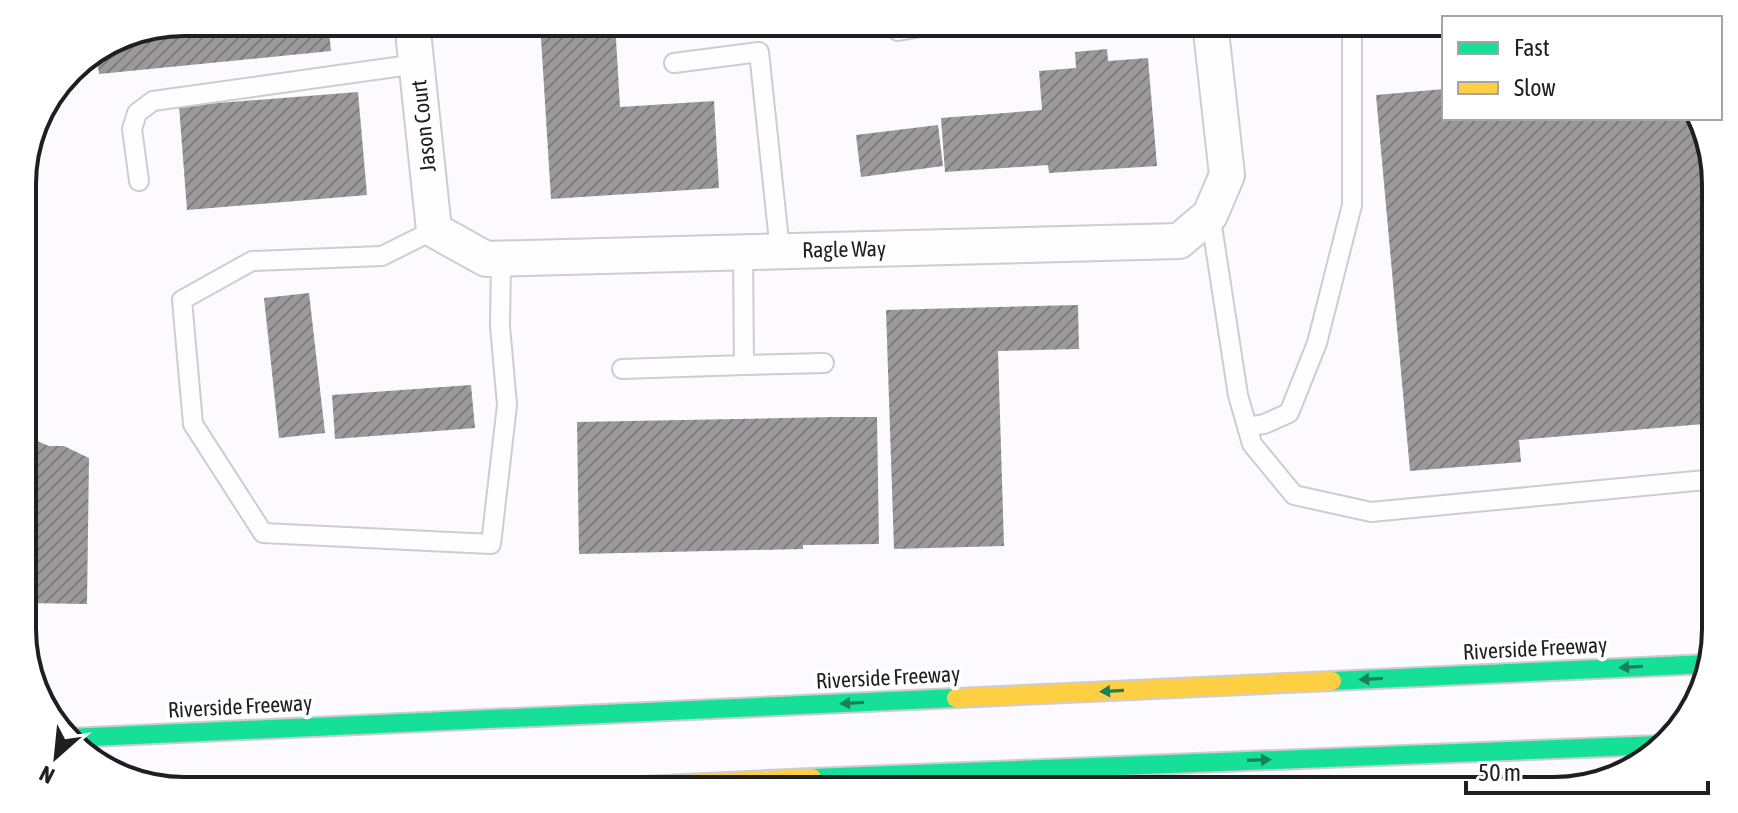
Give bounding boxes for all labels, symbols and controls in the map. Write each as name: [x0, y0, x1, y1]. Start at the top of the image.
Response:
legend: [1442, 16, 1722, 120]
text: Fast: [1514, 34, 1550, 61]
text: Slow: [1514, 74, 1556, 101]
street label: Jason Court: [405, 79, 441, 173]
street label: Ragle Way: [802, 235, 886, 263]
street label: Riverside Freeway: [1462, 631, 1608, 665]
street label: Riverside Freeway: [815, 660, 961, 694]
one-way arrow: [1618, 661, 1643, 674]
one-way arrow: [1358, 673, 1383, 686]
one-way arrow: [1099, 685, 1124, 698]
street label: Riverside Freeway: [167, 689, 313, 723]
one-way arrow: [839, 696, 864, 709]
north arrow: [16, 717, 96, 797]
scale bar: [1466, 745, 1708, 795]
one-way arrow: [1247, 753, 1272, 766]
text: 50 m: [1478, 759, 1521, 786]
text: N: [35, 760, 59, 789]

